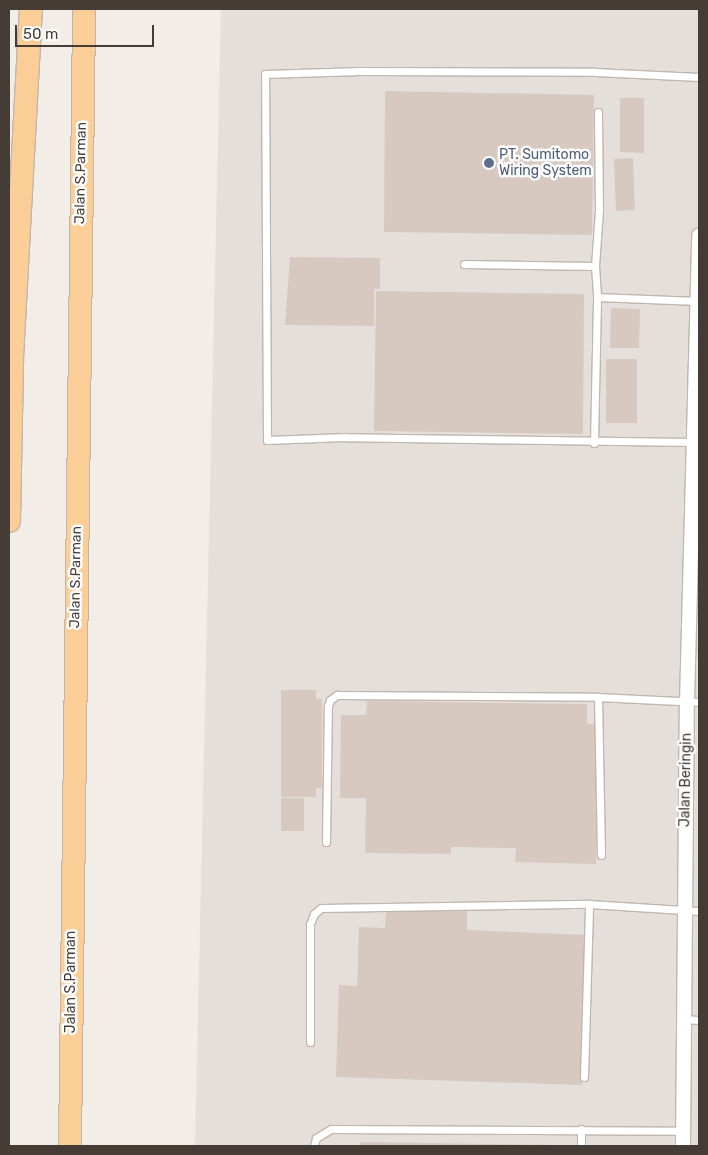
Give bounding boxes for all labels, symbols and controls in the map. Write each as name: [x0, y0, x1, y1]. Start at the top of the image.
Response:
scale bar: [18, 15, 156, 47]
text: 50 m: [23, 25, 58, 43]
street label: Jalan S.Parman: [72, 122, 90, 224]
place label: PT. Sumitomo Wiring System: [499, 147, 592, 180]
marker: PT. Sumitomo Wiring System: [483, 157, 495, 169]
street label: Jalan S.Parman: [67, 526, 85, 628]
street label: Jalan Beringin: [677, 733, 695, 827]
street label: Jalan S.Parman: [63, 931, 79, 1033]

